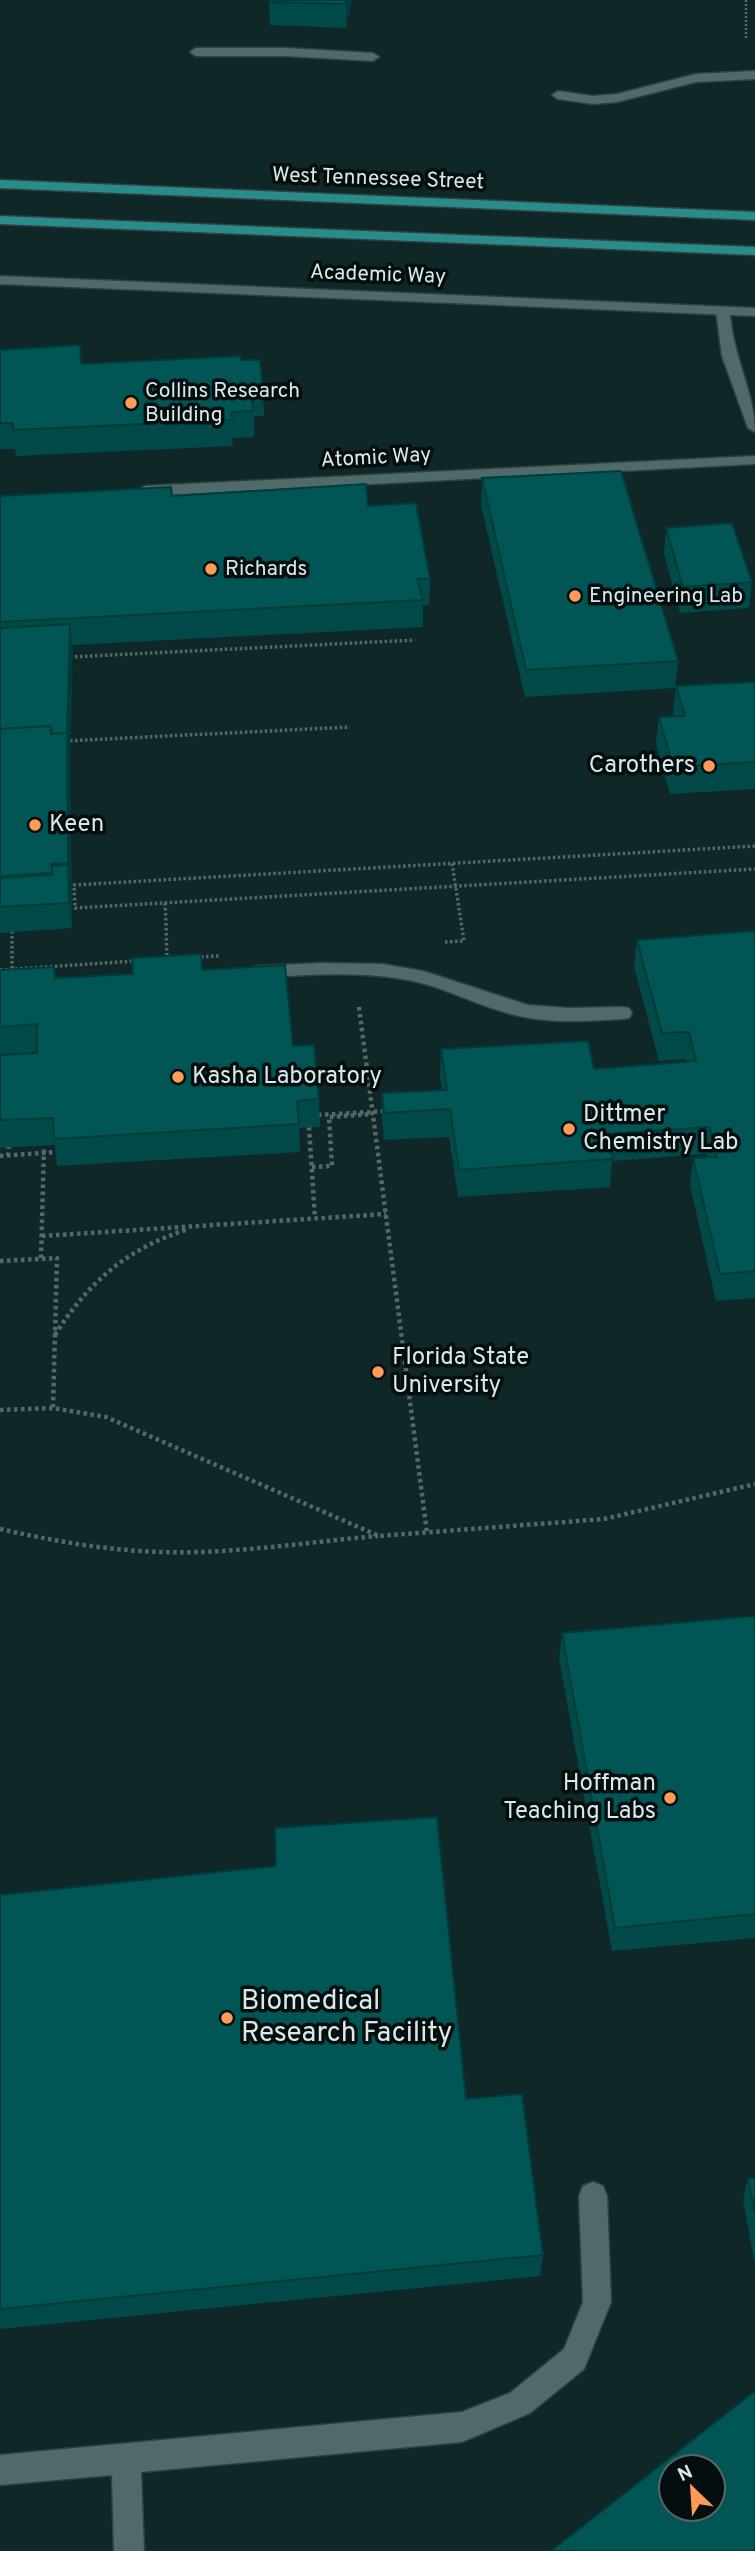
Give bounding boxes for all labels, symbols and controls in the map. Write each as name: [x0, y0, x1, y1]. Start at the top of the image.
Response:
street label: West Tennessee Street: [271, 162, 485, 196]
street label: Academic Way: [309, 259, 447, 291]
place label: Collins Research Building: [145, 378, 300, 429]
marker: Collins Research Building: [123, 395, 139, 411]
street label: Atomic Way: [320, 442, 432, 474]
place label: Richards: [225, 556, 307, 583]
marker: Richards: [203, 561, 219, 577]
place label: Engineering Lab: [589, 583, 743, 610]
marker: Engineering Lab: [567, 588, 583, 604]
place label: Carothers: [589, 751, 695, 781]
marker: Carothers: [701, 758, 717, 774]
place label: Keen: [49, 810, 104, 840]
marker: Keen: [27, 817, 43, 833]
place label: Kasha Laboratory: [192, 1062, 382, 1092]
marker: Kasha Laboratory: [170, 1069, 186, 1085]
place label: Dittmer Chemistry Lab: [583, 1100, 739, 1158]
marker: Dittmer Chemistry Lab: [561, 1121, 577, 1137]
place label: Florida State University: [392, 1343, 529, 1401]
marker: Florida State University: [370, 1364, 386, 1380]
place label: Hoffman Teaching Labs: [503, 1769, 656, 1827]
marker: Hoffman Teaching Labs: [662, 1790, 678, 1806]
place label: Biomedical Research Facility: [241, 1984, 452, 2052]
marker: Biomedical Research Facility: [219, 2010, 235, 2026]
north arrow: [657, 2453, 727, 2523]
text: N: [674, 2461, 697, 2488]

